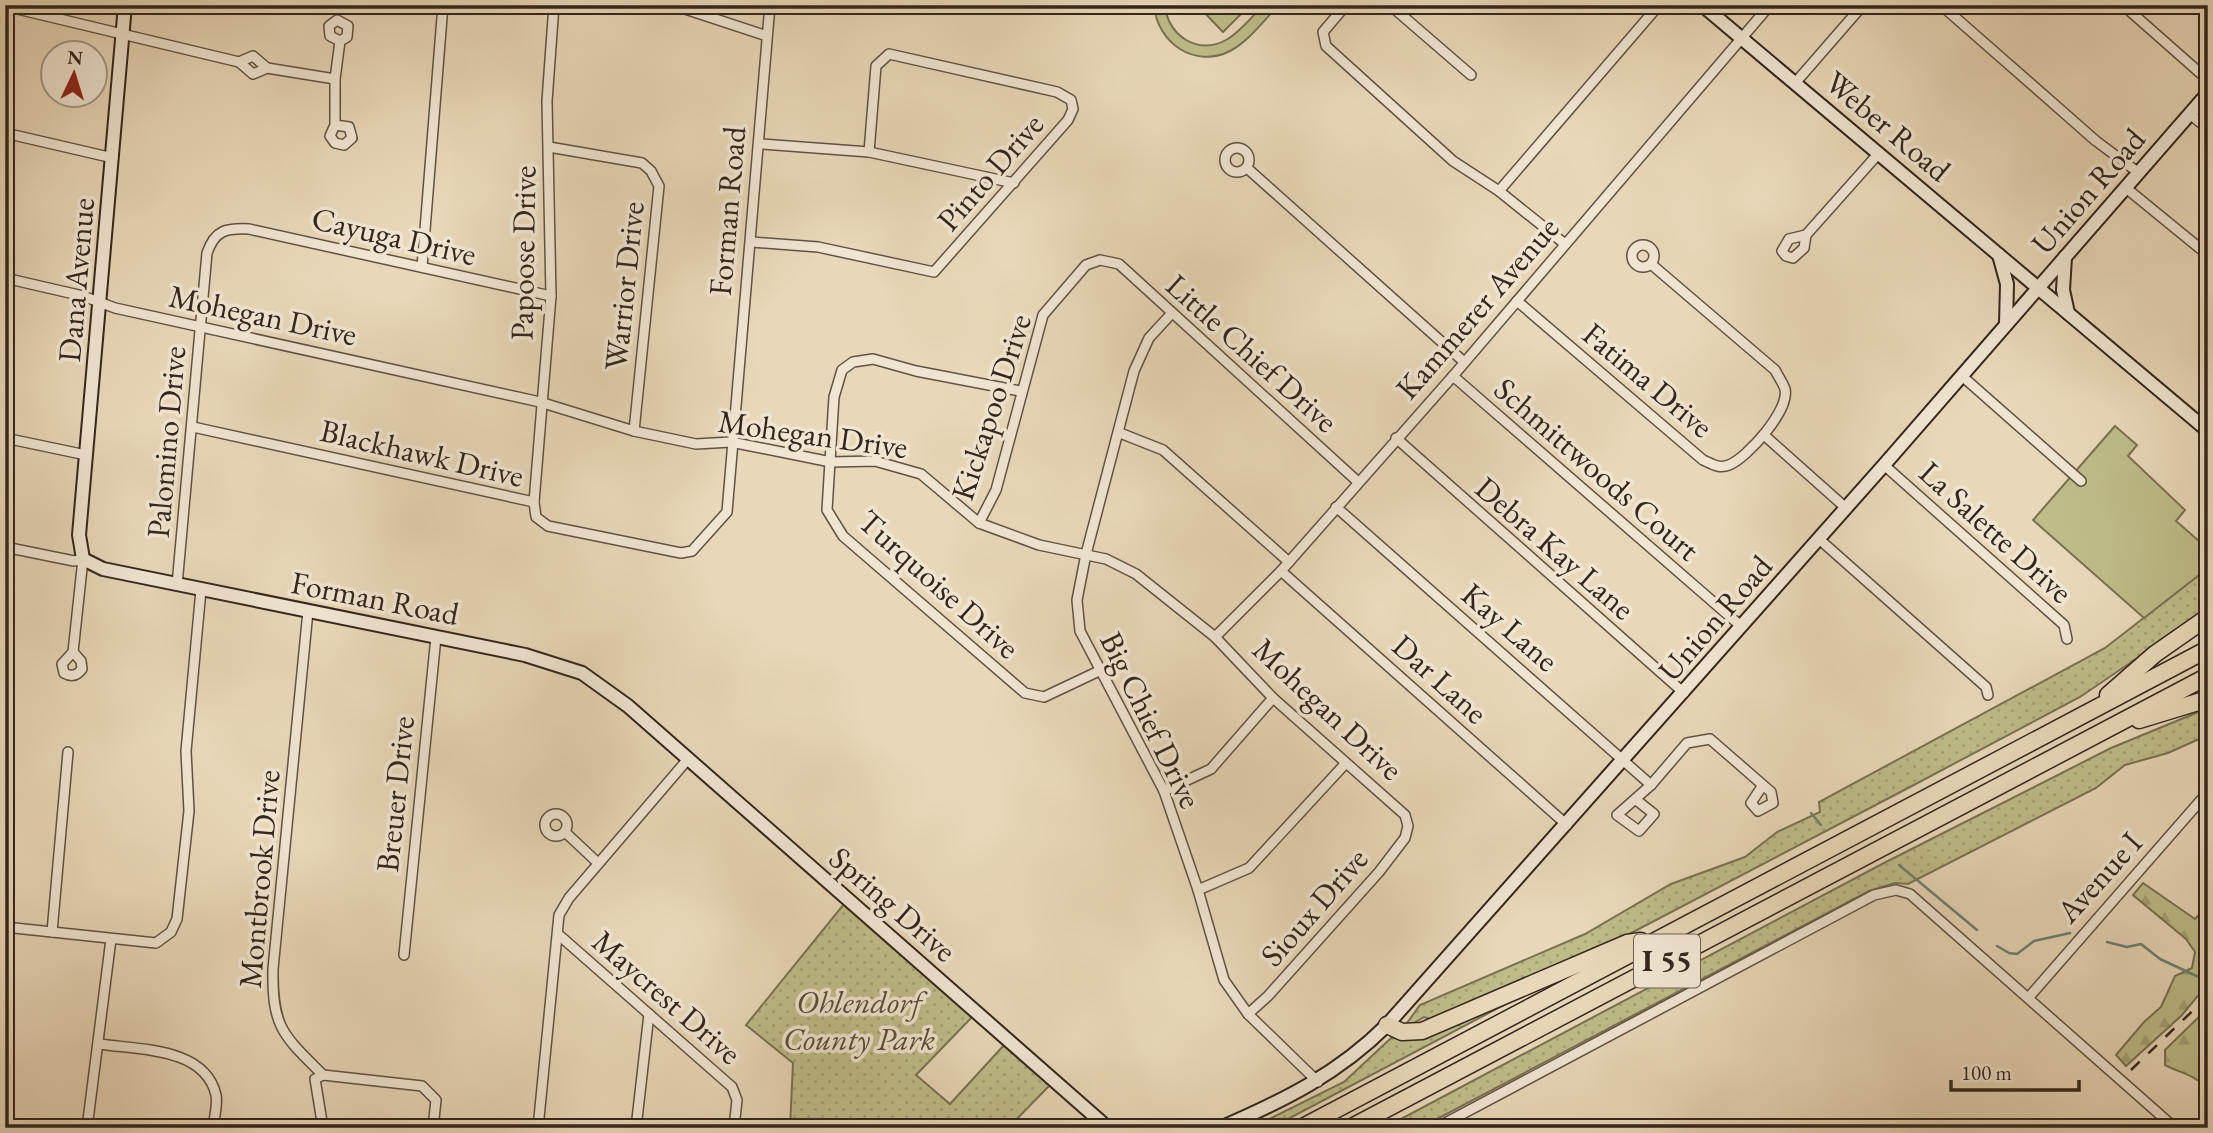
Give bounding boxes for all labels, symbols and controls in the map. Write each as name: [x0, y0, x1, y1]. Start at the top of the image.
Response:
north arrow: [38, 38, 108, 108]
text: N: [67, 45, 84, 71]
street label: Weber Road: [1816, 61, 1960, 191]
street label: Pinto Drive: [927, 104, 1053, 240]
street label: Union Road: [2021, 118, 2155, 263]
street label: Forman Road: [699, 124, 755, 297]
street label: Papoose Drive: [500, 165, 546, 341]
street label: Dana Avenue: [48, 196, 104, 364]
street label: Cayuga Drive: [308, 197, 480, 275]
street label: Warrior Drive: [594, 200, 654, 372]
street label: Kammerer Avenue: [1386, 208, 1568, 408]
street label: Little Chief Drive: [1157, 265, 1347, 441]
street label: Mohegan Drive: [165, 275, 361, 355]
street label: Kickapoo Drive: [941, 309, 1041, 505]
street label: Fatima Drive: [1574, 313, 1722, 447]
street label: Palomino Drive: [137, 344, 195, 540]
street label: Schmittwoods Court: [1485, 368, 1709, 570]
street label: Mohegan Drive: [716, 400, 910, 468]
street label: Blackhawk Drive: [316, 409, 528, 497]
street label: La Salette Drive: [1910, 452, 2082, 612]
street label: Debra Kay Lane: [1468, 468, 1642, 628]
street label: Turquoise Drive: [849, 500, 1029, 668]
street label: Union Road: [1648, 545, 1782, 690]
street label: Forman Road: [288, 561, 463, 635]
street label: Kay Lane: [1454, 575, 1566, 679]
street label: Big Chief Drive: [1090, 625, 1212, 815]
street label: Dar Lane: [1383, 625, 1497, 733]
street label: Mohegan Drive: [1244, 629, 1412, 789]
street label: Breuer Drive: [366, 714, 424, 874]
street label: Montbrook Drive: [229, 768, 289, 990]
street label: Avenue I: [2046, 822, 2151, 932]
street label: Spring Drive: [821, 837, 965, 971]
street label: Sioux Drive: [1251, 839, 1377, 975]
street label: Maycrest Drive: [584, 921, 750, 1073]
road number: I 55: [1634, 934, 1700, 987]
park label: Ohlendorf County Park: [783, 981, 936, 1060]
scale bar: [1951, 1049, 2078, 1093]
text: 100 m: [1961, 1059, 2012, 1086]

